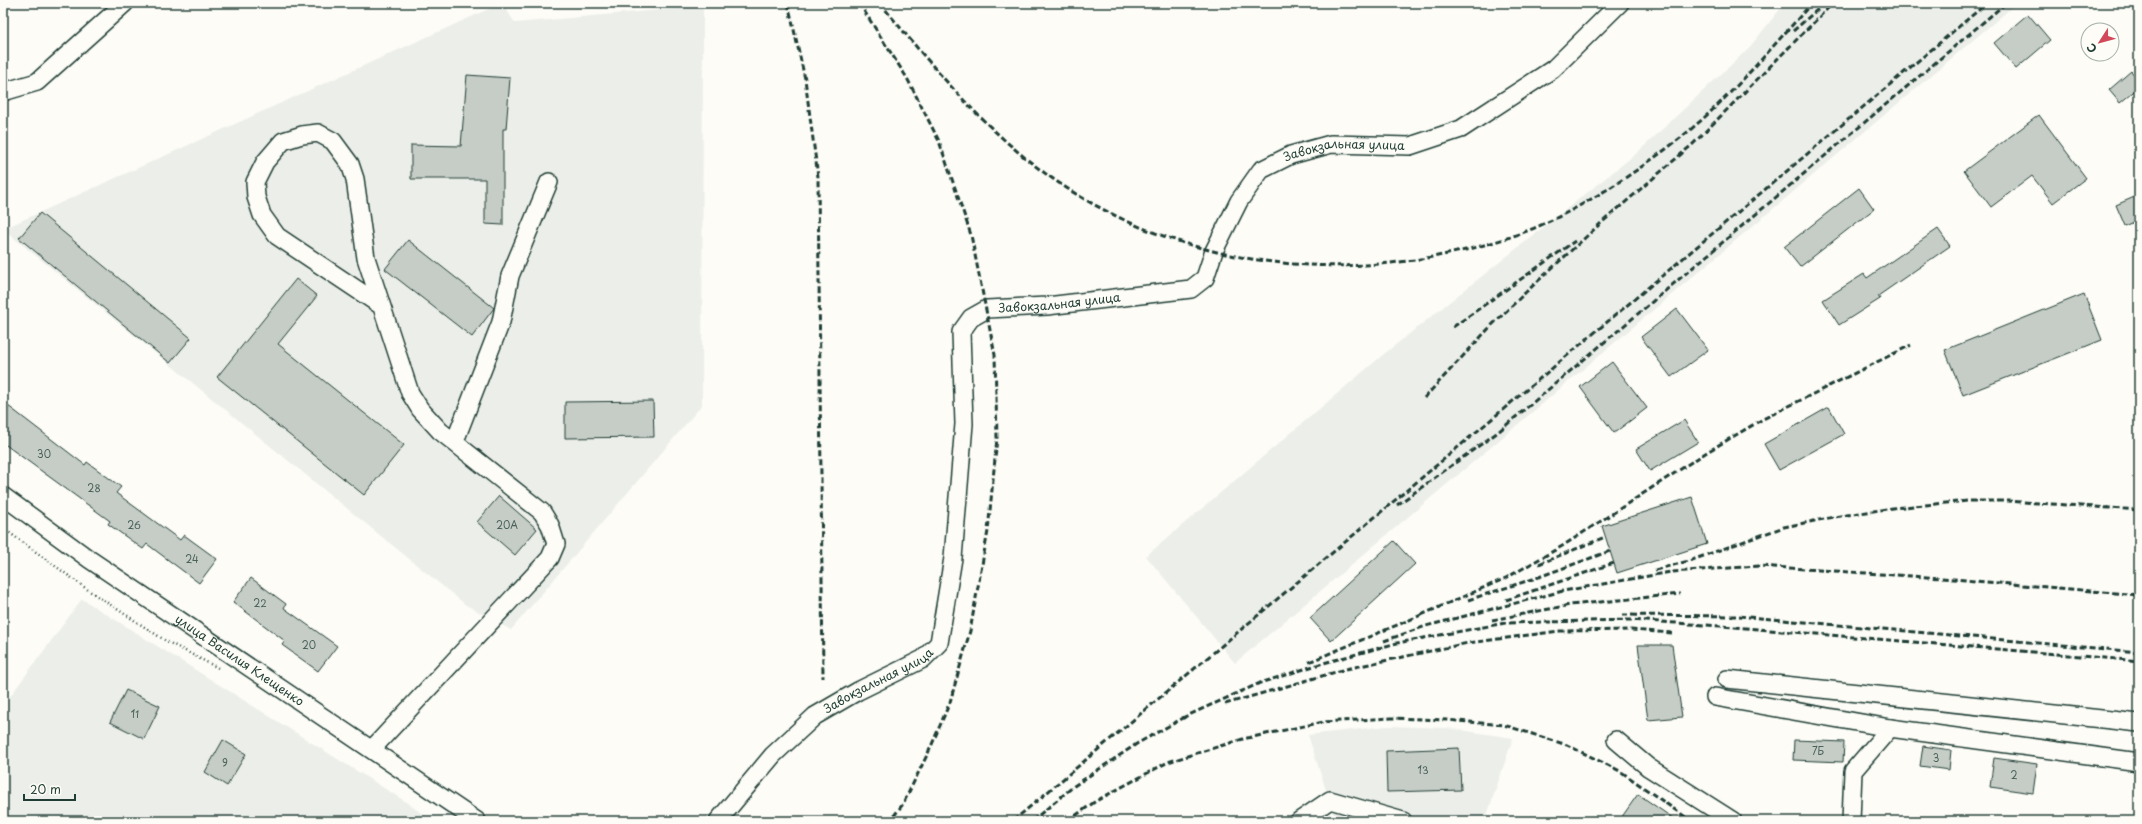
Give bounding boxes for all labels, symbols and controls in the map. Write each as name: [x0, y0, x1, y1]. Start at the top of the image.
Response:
north arrow: [2080, 22, 2120, 62]
text: С: [2082, 40, 2101, 57]
street label: Завокзальная улица: [1280, 134, 1405, 165]
street label: Завокзальная улица: [998, 287, 1122, 316]
house number: 30: [37, 446, 51, 461]
house number: 28: [87, 480, 101, 495]
house number: 26: [127, 517, 141, 532]
house number: 20А: [496, 517, 518, 532]
house number: 24: [185, 551, 199, 566]
house number: 22: [253, 595, 267, 610]
street label: улица Василия Клещенко: [172, 610, 308, 710]
house number: 20: [302, 637, 316, 652]
street label: Завокзальная улица: [820, 643, 937, 717]
house number: 11: [131, 706, 139, 721]
house number: 7Б: [1812, 743, 1825, 758]
house number: 3: [1933, 750, 1939, 765]
house number: 9: [222, 755, 228, 770]
house number: 13: [1417, 762, 1429, 777]
house number: 2: [2010, 767, 2018, 782]
scale bar: [24, 776, 75, 802]
text: 20 m: [30, 780, 61, 798]

